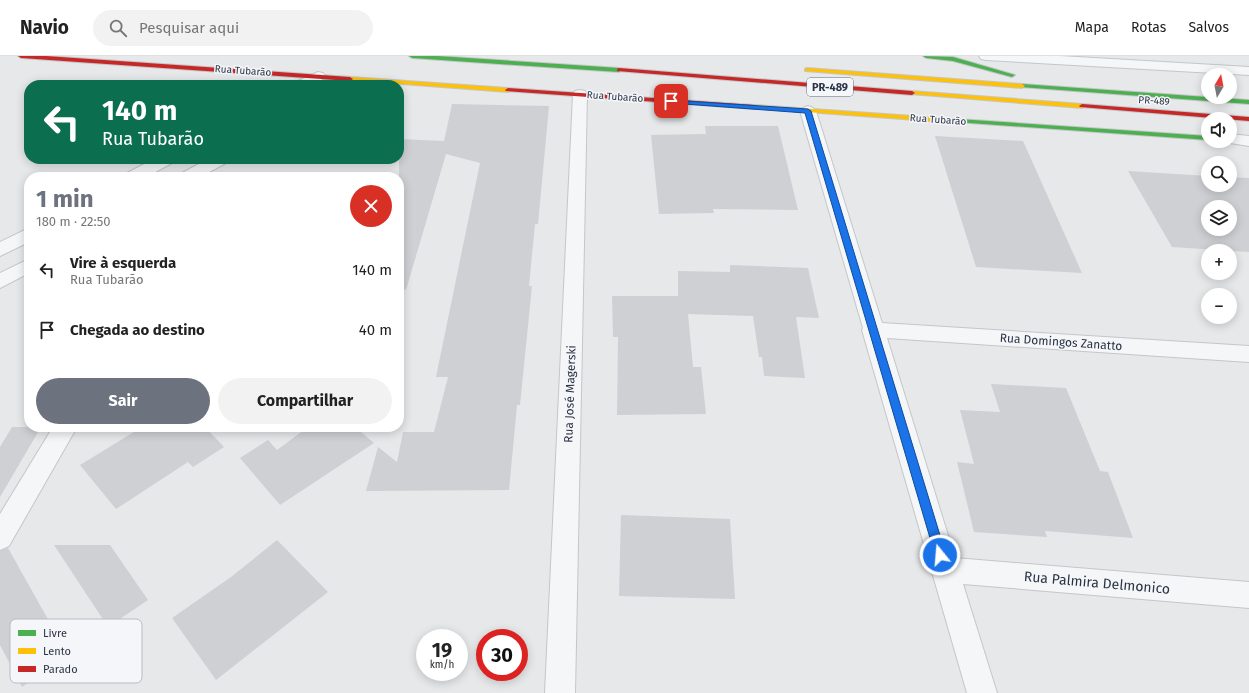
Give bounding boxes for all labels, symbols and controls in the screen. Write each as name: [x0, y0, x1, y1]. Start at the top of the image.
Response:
search box: [93, 10, 373, 46]
text: Navio: [20, 16, 69, 39]
icon: search: [107, 17, 129, 39]
text: Pesquisar aqui: [139, 19, 239, 37]
text: Mapa: [1075, 19, 1109, 36]
text: Rotas: [1131, 19, 1166, 36]
text: Salvos: [1188, 19, 1229, 36]
street label: Rua Tubarão: [214, 63, 272, 79]
north arrow: [1201, 68, 1237, 104]
map controls: [1201, 68, 1237, 324]
road number: PR-489: [807, 78, 853, 96]
pin: [654, 84, 688, 118]
street label: Rua Tubarão: [586, 89, 644, 105]
icon: arrive: [660, 90, 682, 112]
text: 140 m: [102, 94, 178, 127]
street label: PR-489: [1138, 94, 1170, 108]
icon: left: [36, 96, 88, 148]
street label: Rua Tubarão: [909, 112, 967, 128]
button: sound: [1201, 112, 1237, 148]
text: Rua Tubarão: [102, 128, 204, 150]
button: search: [1201, 156, 1237, 192]
text: 1 min: [36, 185, 94, 213]
button: close: [350, 185, 392, 227]
button: layers: [1201, 200, 1237, 236]
text: 180 m · 22:50: [36, 214, 110, 229]
button: +: [1201, 244, 1237, 280]
text: Vire à esquerda: [70, 254, 176, 272]
icon: left: [36, 259, 58, 281]
text: 140 m: [352, 261, 392, 279]
text: Rua Tubarão: [70, 272, 144, 287]
button: −: [1201, 288, 1237, 324]
icon: arrive: [36, 319, 58, 341]
text: Chegada ao destino: [70, 321, 205, 339]
text: 40 m: [359, 321, 392, 339]
street label: Rua Domingos Zanatto: [999, 331, 1123, 353]
street label: Rua José Magerski: [561, 345, 579, 443]
button: Sair: [36, 378, 210, 424]
button: Compartilhar: [218, 378, 392, 424]
position arrow: [919, 534, 961, 576]
street label: Rua Palmira Delmonico: [1023, 568, 1171, 598]
legend: [10, 619, 142, 683]
text: Livre: [43, 627, 67, 640]
speed limit sign: 30: [476, 629, 528, 681]
text: 19: [432, 638, 452, 662]
text: Lento: [43, 645, 71, 658]
text: km/h: [430, 659, 454, 671]
text: Parado: [43, 663, 78, 676]

